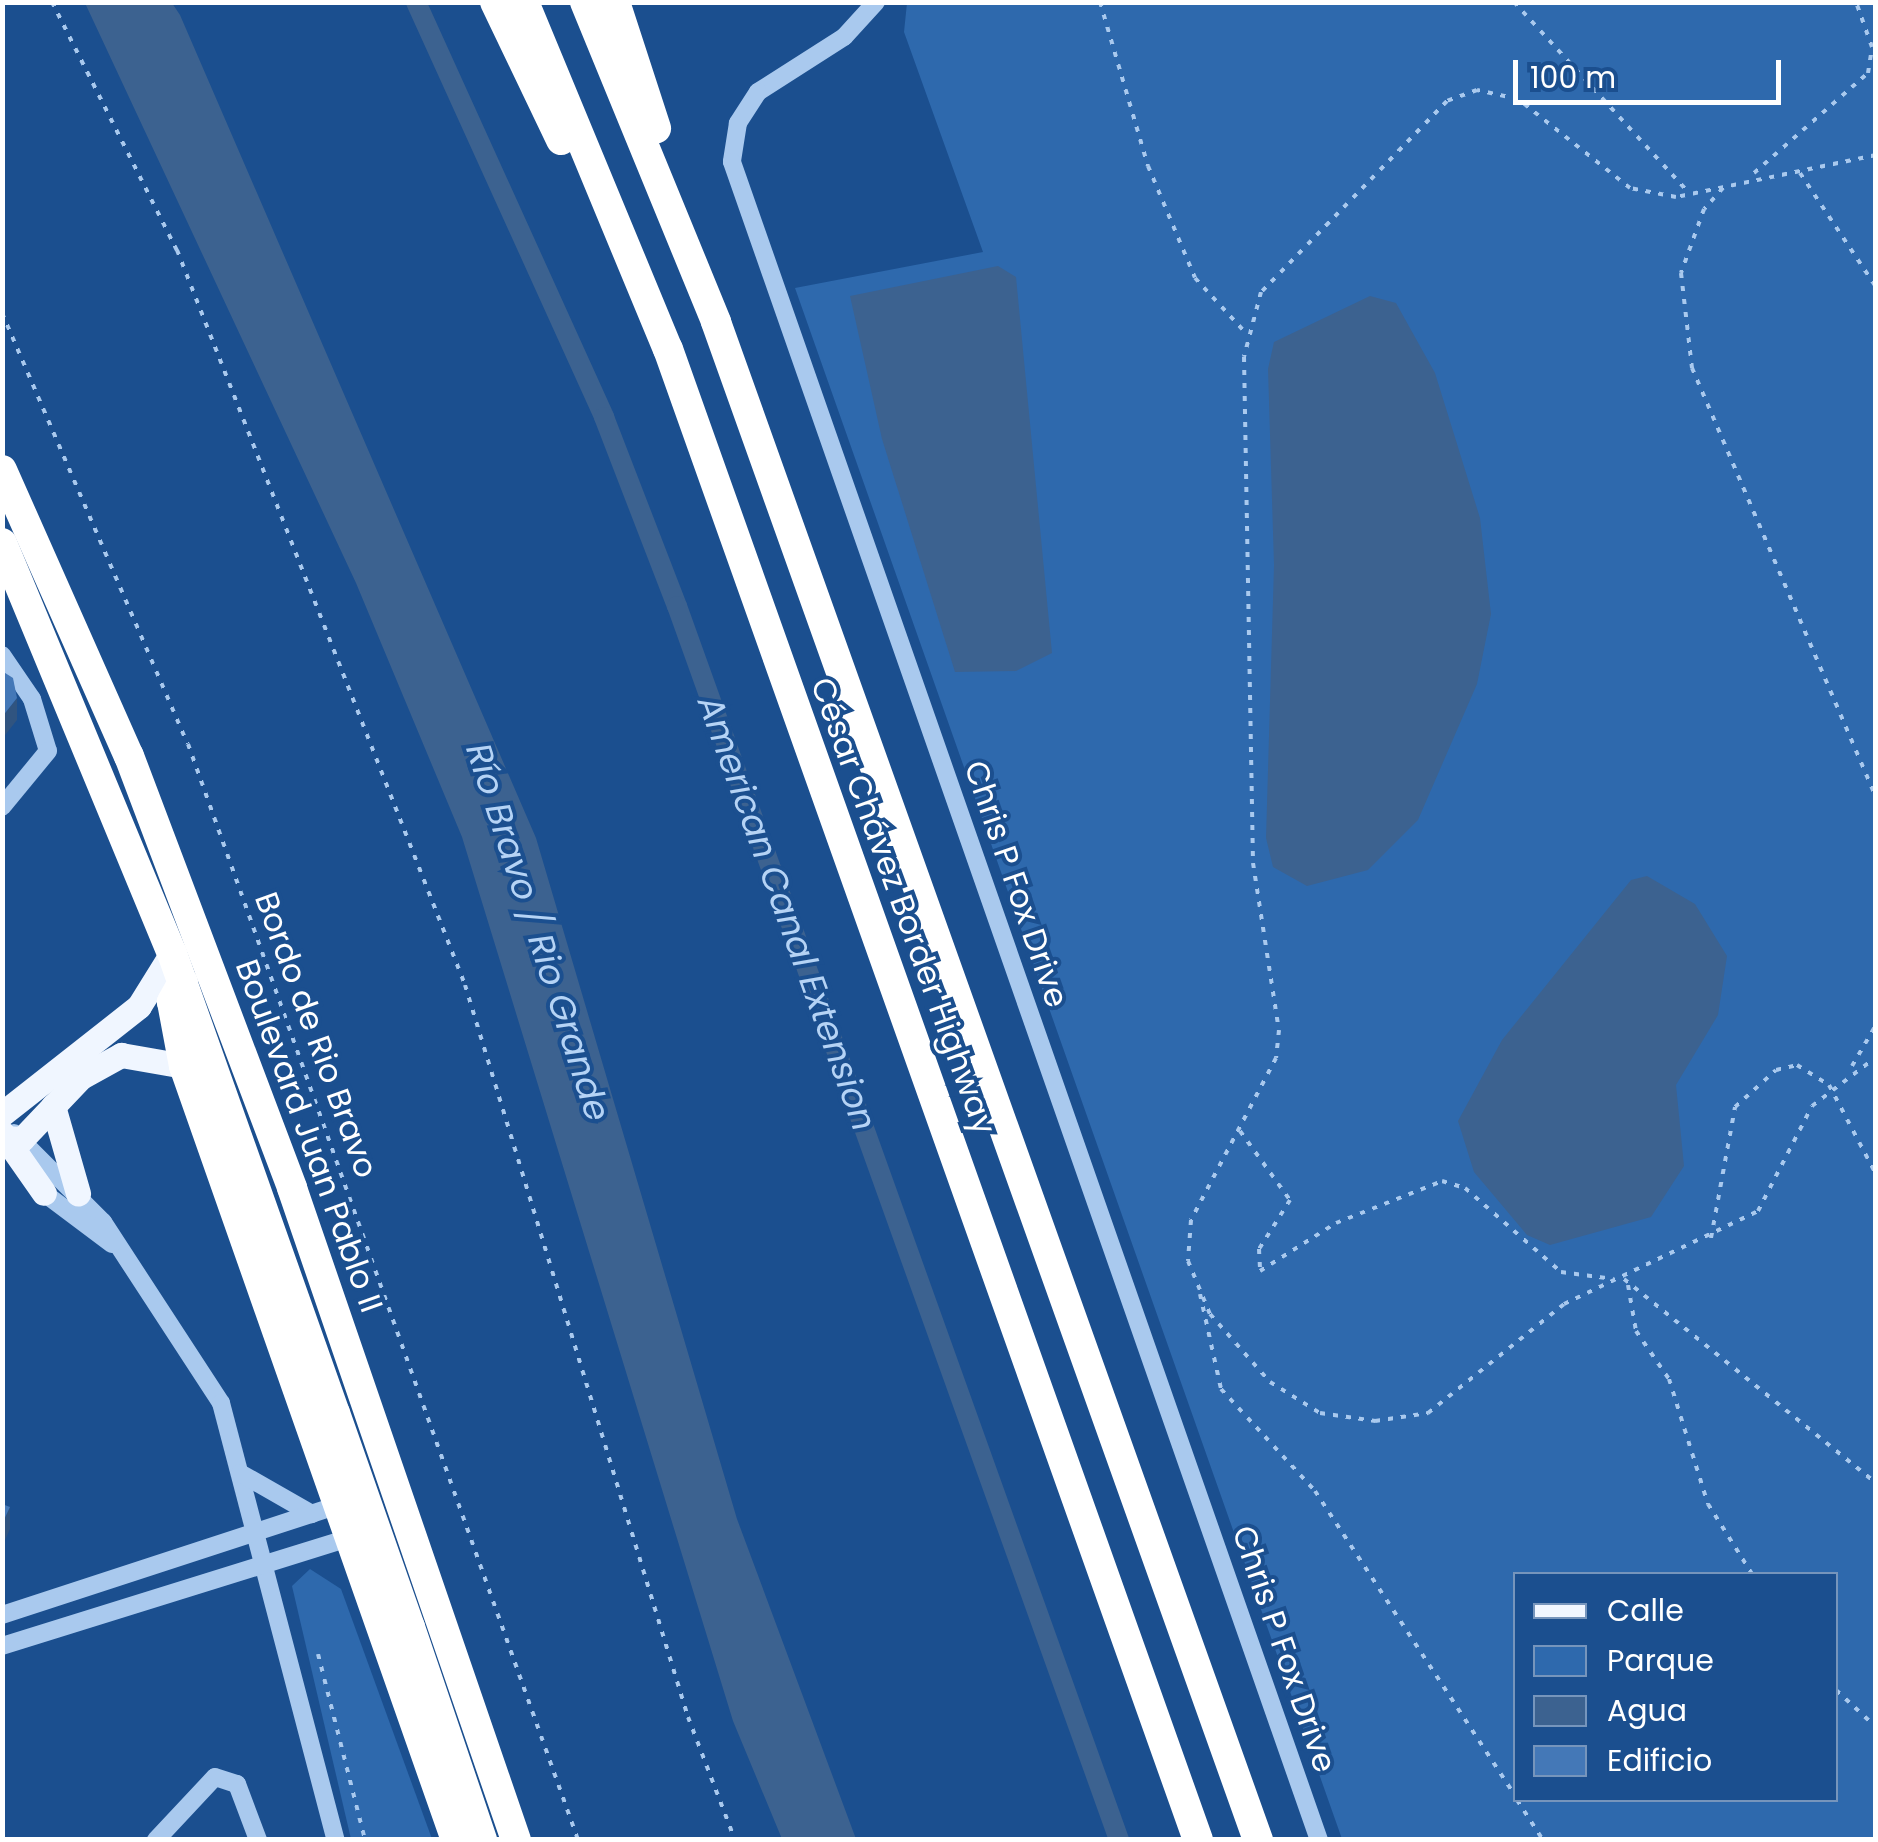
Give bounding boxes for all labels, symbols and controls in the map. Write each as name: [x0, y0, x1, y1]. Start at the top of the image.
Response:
scale bar: [1518, 40, 1786, 102]
text: 100 m: [1530, 56, 1616, 99]
street label: César Chávez Border Highway: [802, 672, 1004, 1140]
water label: American Canal Extension: [689, 690, 885, 1136]
water label: Río Bravo / Rio Grande: [457, 738, 619, 1126]
street label: Chris P Fox Drive: [956, 756, 1076, 1012]
street label: Bordo de Rio Bravo: [247, 887, 385, 1183]
street label: Boulevard Juan Pablo II: [227, 954, 391, 1318]
street label: Chris P Fox Drive: [1224, 1521, 1344, 1777]
legend: [1513, 1572, 1838, 1802]
text: Calle: [1607, 1589, 1684, 1632]
text: Parque: [1607, 1639, 1714, 1682]
text: Agua: [1607, 1689, 1687, 1732]
text: Edificio: [1607, 1739, 1712, 1782]

